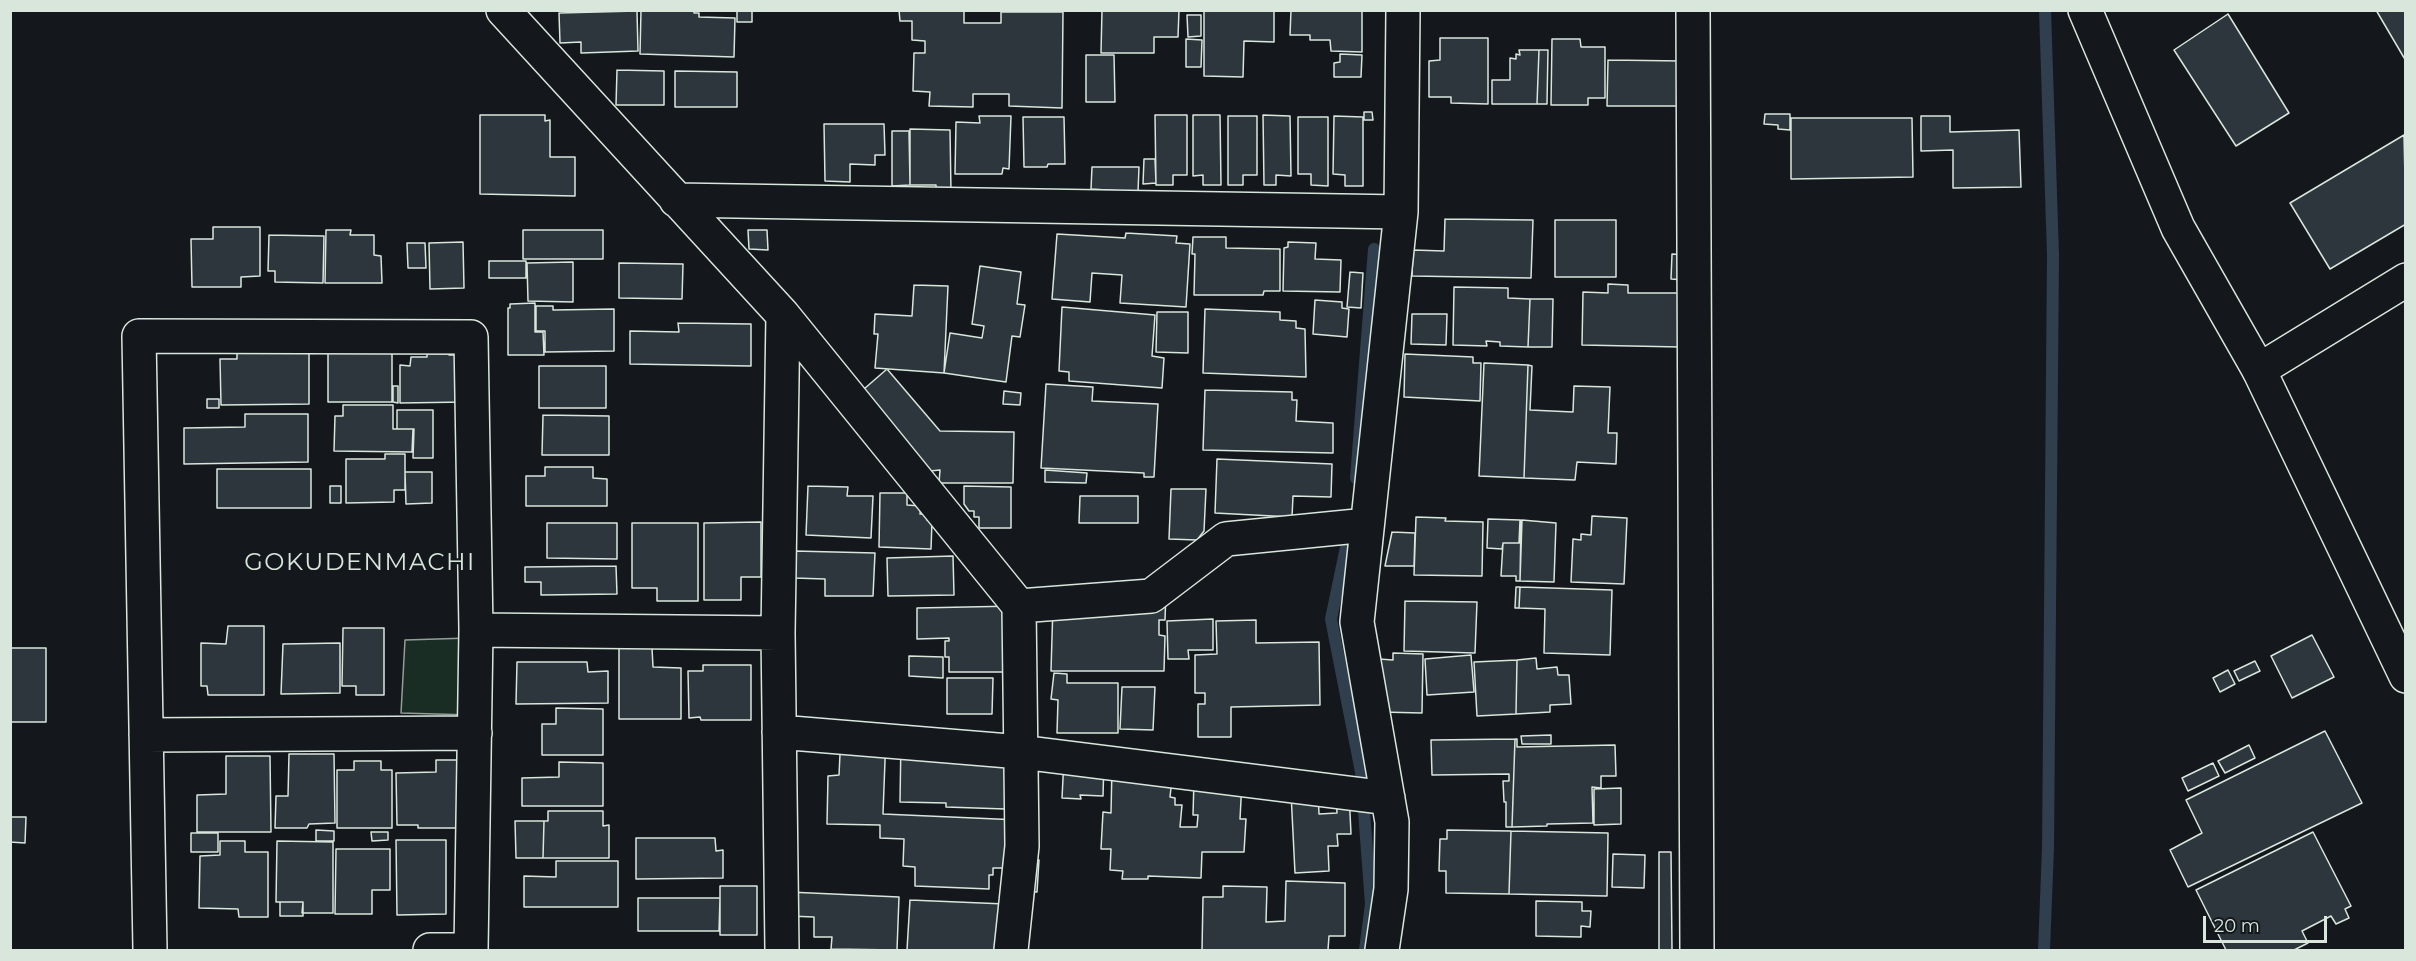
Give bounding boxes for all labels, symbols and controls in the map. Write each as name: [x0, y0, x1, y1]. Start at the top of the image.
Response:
district label: GOKUDENMACHI: [244, 549, 476, 577]
scale bar: [2206, 904, 2330, 942]
text: 20 m: [2214, 915, 2260, 937]

